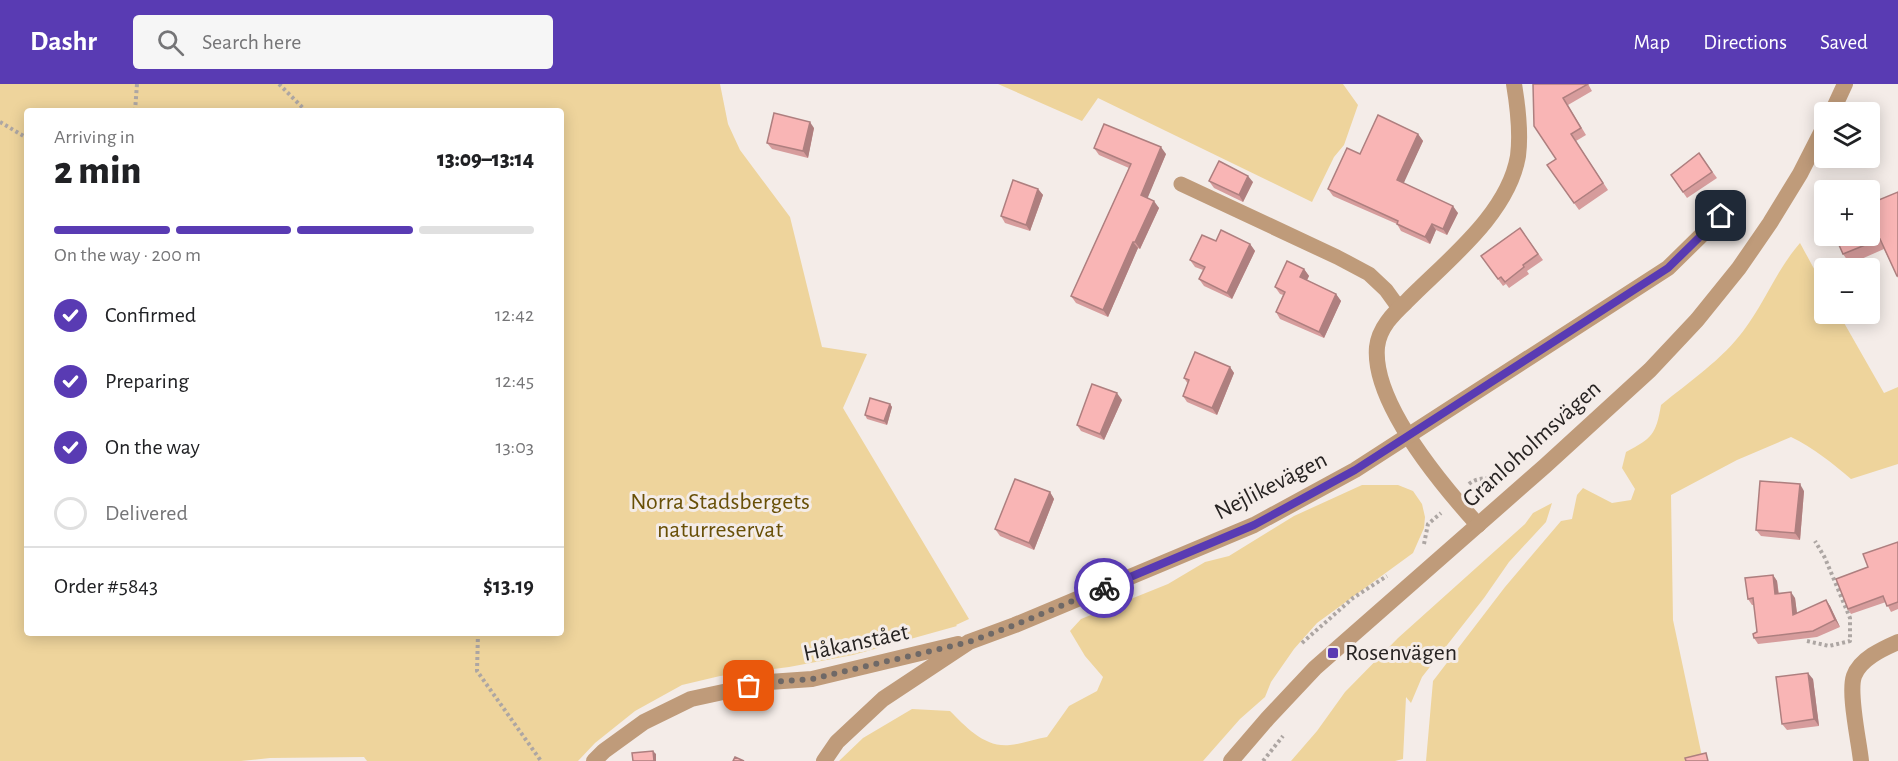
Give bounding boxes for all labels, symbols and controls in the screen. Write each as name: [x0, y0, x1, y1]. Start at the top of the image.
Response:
search box: [133, 15, 553, 69]
icon: search: [154, 26, 187, 59]
text: Dashr: [30, 28, 97, 56]
text: Search here: [202, 31, 301, 53]
text: Map: [1634, 32, 1670, 53]
text: Directions: [1703, 32, 1787, 53]
text: Saved: [1820, 32, 1868, 53]
map controls: [1814, 102, 1880, 324]
button: layers: [1814, 102, 1880, 168]
text: Arriving in: [54, 127, 135, 147]
text: 13:09–13:14: [437, 148, 534, 170]
text: 2 min: [54, 152, 141, 191]
button: +: [1814, 180, 1880, 246]
pin: [1695, 190, 1746, 241]
icon: home: [1704, 199, 1737, 232]
text: On the way · 200 m: [54, 245, 201, 265]
button: −: [1814, 258, 1880, 324]
icon: check: [54, 299, 87, 332]
text: Confirmed: [105, 304, 196, 326]
text: 12:42: [495, 305, 534, 325]
icon: check: [54, 365, 87, 398]
text: Preparing: [105, 370, 189, 392]
text: 12:45: [495, 371, 534, 391]
street label: Granloholmsvägen: [1458, 376, 1606, 512]
icon: check: [54, 431, 87, 464]
text: On the way: [105, 436, 200, 458]
text: 13:03: [496, 437, 534, 457]
street label: Nejlikevägen: [1211, 447, 1331, 525]
park label: Norra Stadsbergets naturreservat: [630, 490, 810, 542]
text: Delivered: [105, 502, 188, 524]
courier: [1074, 558, 1134, 618]
icon: bike: [1088, 572, 1121, 605]
text: Order #5843: [54, 575, 158, 597]
text: $13.19: [483, 575, 534, 597]
street label: Håkanstået: [801, 620, 911, 666]
place label: Rosenvägen: [1345, 641, 1457, 665]
marker: Rosenvägen: [1326, 646, 1340, 660]
pin: [723, 660, 774, 711]
icon: bag: [732, 669, 765, 702]

